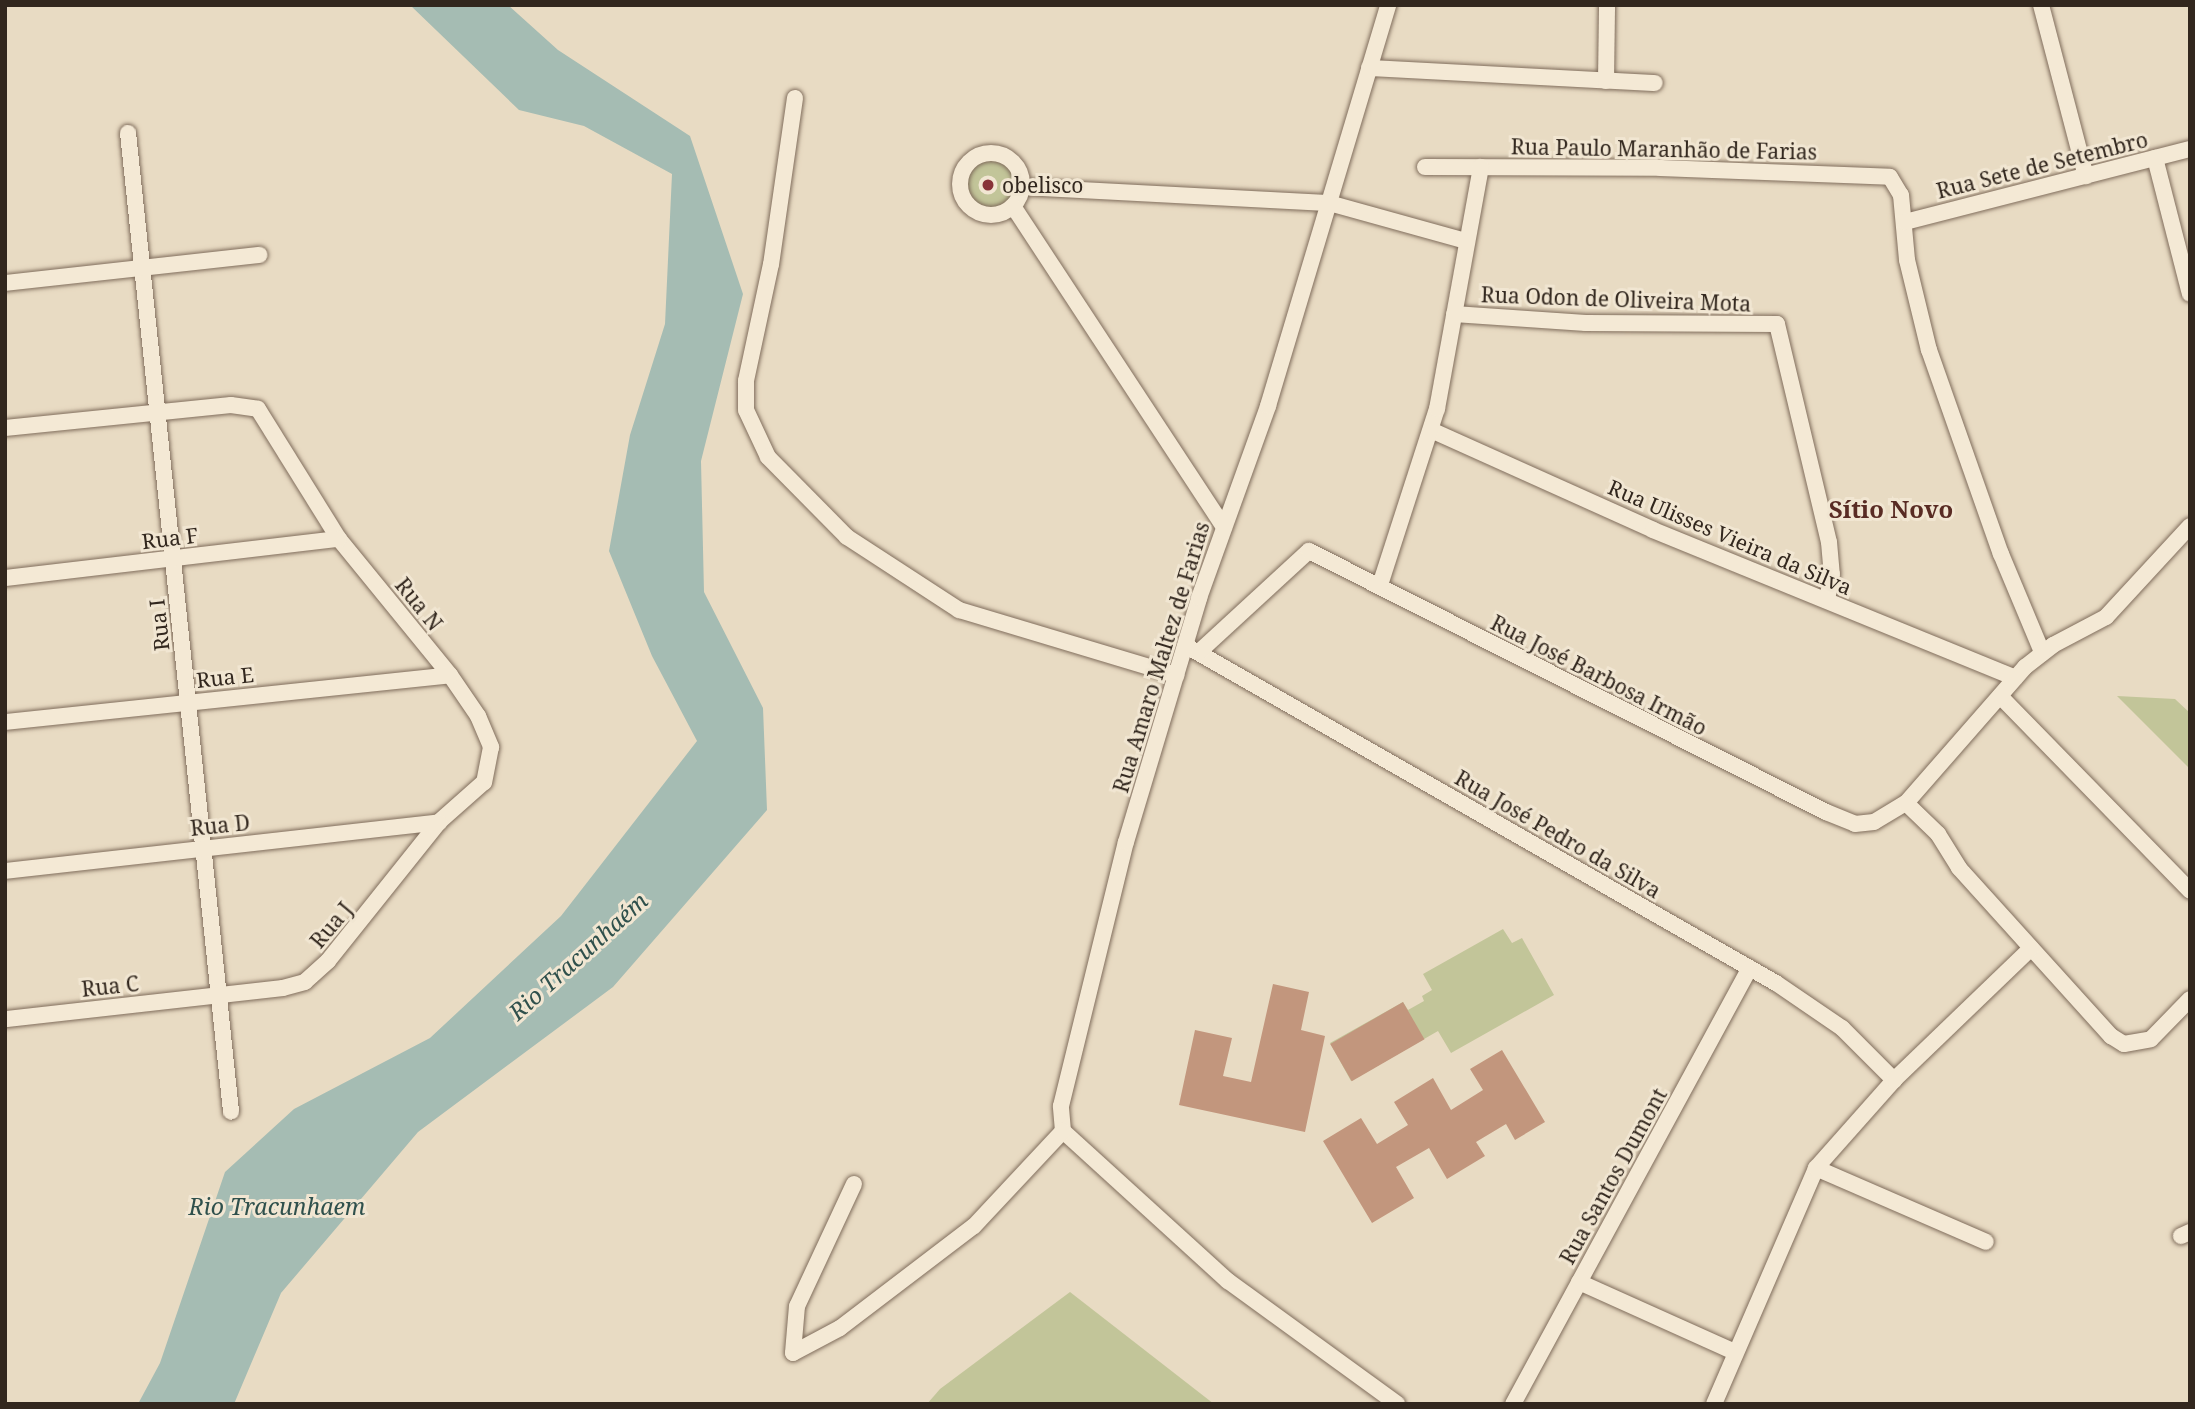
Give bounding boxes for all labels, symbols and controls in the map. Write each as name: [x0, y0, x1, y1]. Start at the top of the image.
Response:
street label: Rua Sete de Setembro: [1934, 127, 2150, 203]
street label: Rua Paulo Maranhão de Farias: [1511, 134, 1817, 164]
place label: obelisco: [1002, 172, 1083, 198]
marker: obelisco: [980, 177, 996, 193]
street label: Rua Odon de Oliveira Mota: [1480, 282, 1752, 316]
street label: Rua Ulisses Vieira da Silva: [1604, 474, 1856, 600]
district label: Sítio Novo: [1829, 495, 1953, 523]
street label: Rua Amaro Maltez de Farias: [1108, 518, 1214, 796]
street label: Rua F: [140, 522, 200, 554]
street label: Rua N: [390, 573, 448, 635]
street label: Rua I: [144, 598, 174, 652]
street label: Rua José Barbosa Irmão: [1487, 610, 1711, 740]
street label: Rua E: [195, 661, 255, 693]
street label: Rua José Pedro da Silva: [1451, 765, 1665, 903]
street label: Rua D: [189, 809, 251, 841]
water label: Rio Tracunhaém: [503, 887, 653, 1025]
street label: Rua J: [305, 897, 357, 953]
street label: Rua C: [80, 970, 140, 1002]
street label: Rua Santos Dumont: [1554, 1084, 1672, 1268]
water label: Rio Tracunhaem: [189, 1192, 365, 1220]

